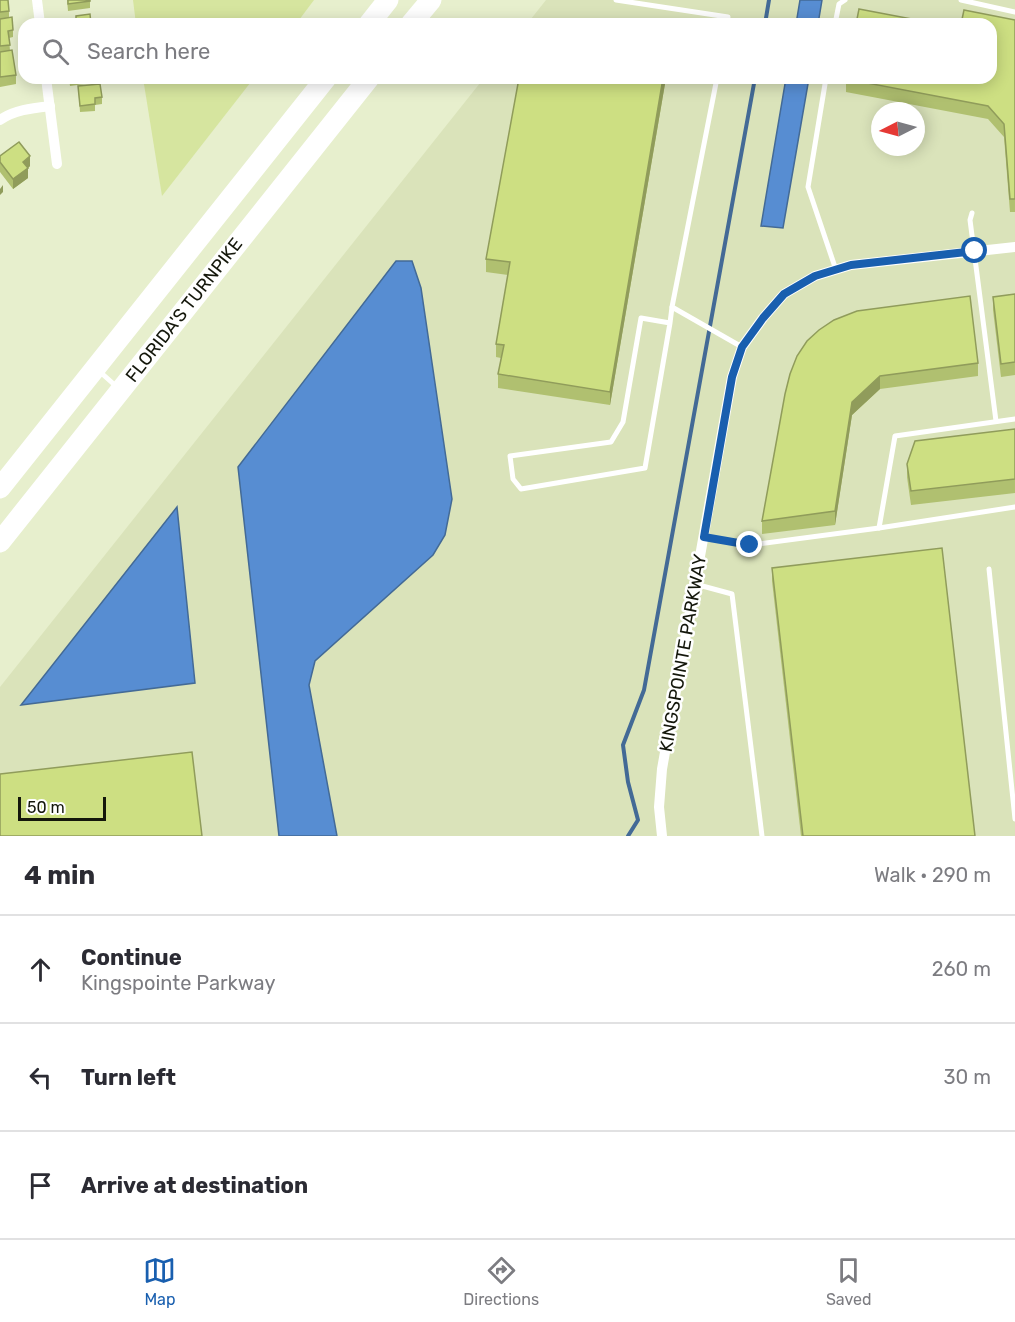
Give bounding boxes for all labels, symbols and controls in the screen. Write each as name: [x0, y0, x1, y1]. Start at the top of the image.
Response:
search box: [18, 18, 997, 84]
icon: search: [39, 35, 72, 68]
text: Search here: [87, 38, 210, 65]
north arrow: [871, 102, 925, 156]
street label: FLORIDA'S TURNPIKE: [121, 233, 247, 387]
route start: [961, 237, 987, 263]
route end: [736, 531, 762, 557]
street label: KINGSPOINTE PARKWAY: [655, 552, 711, 754]
scale bar: [18, 794, 106, 822]
text: 50 m: [27, 798, 65, 817]
text: 4 min: [24, 860, 95, 891]
text: Walk · 290 m: [874, 863, 991, 887]
text: Continue: [81, 944, 182, 971]
icon: ahead: [24, 953, 57, 986]
text: 260 m: [932, 957, 991, 981]
text: Kingspointe Parkway: [81, 971, 275, 995]
icon: left: [24, 1061, 57, 1094]
text: Turn left: [81, 1064, 176, 1091]
text: 30 m: [944, 1065, 991, 1089]
icon: arrive: [24, 1169, 57, 1202]
text: Arrive at destination: [81, 1172, 308, 1199]
tab: Map: [143, 1254, 176, 1309]
tab: Directions: [463, 1254, 539, 1309]
tab: Saved: [826, 1254, 872, 1309]

